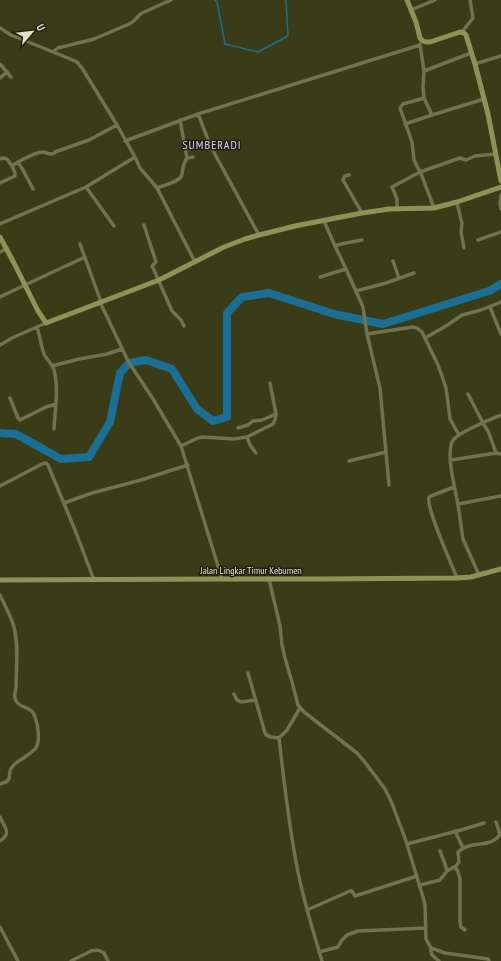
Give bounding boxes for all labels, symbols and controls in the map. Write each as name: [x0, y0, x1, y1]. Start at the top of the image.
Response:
north arrow: [12, 12, 52, 52]
text: U: [33, 22, 48, 33]
district label: SUMBERADI: [182, 137, 242, 152]
street label: Jalan Lingkar Timur Kebumen: [199, 564, 302, 577]

